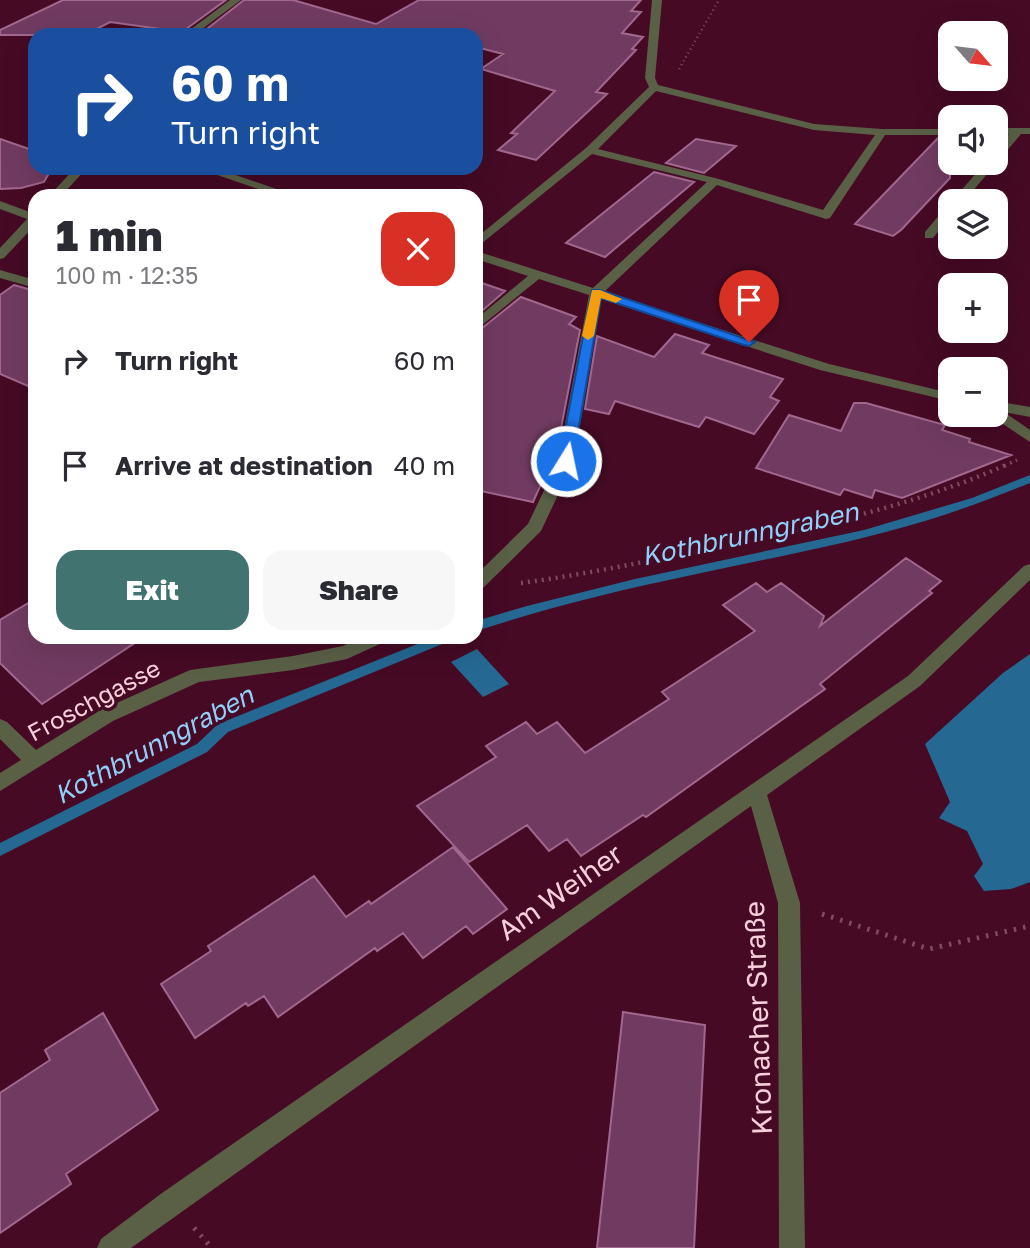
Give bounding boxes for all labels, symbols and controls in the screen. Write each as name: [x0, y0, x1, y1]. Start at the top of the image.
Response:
north arrow: [938, 21, 1008, 91]
map controls: [938, 21, 1008, 427]
text: 60 m: [171, 53, 289, 112]
icon: right: [56, 56, 147, 147]
button: sound: [938, 105, 1008, 175]
text: Turn right: [171, 113, 320, 151]
button: layers: [938, 189, 1008, 259]
text: 1 min: [56, 210, 163, 260]
button: close: [381, 212, 455, 286]
text: 100 m · 12:35: [56, 261, 198, 289]
pin: [719, 270, 779, 342]
button: +: [938, 273, 1008, 343]
icon: arrive: [730, 281, 768, 319]
icon: right: [56, 342, 94, 380]
text: Turn right: [115, 345, 238, 376]
text: 60 m: [394, 345, 455, 376]
button: −: [938, 357, 1008, 427]
position arrow: [529, 424, 603, 498]
icon: arrive: [56, 447, 94, 485]
text: Arrive at destination: [115, 450, 373, 481]
text: 40 m: [394, 450, 455, 481]
water label: Kothbrunngraben: [639, 495, 862, 572]
button: Exit: [56, 550, 249, 630]
button: Share: [263, 550, 455, 630]
street label: Froschgasse: [22, 653, 165, 747]
water label: Kothbrunngraben: [49, 679, 259, 810]
street label: Am Weiher: [491, 837, 628, 947]
street label: Kronacher Straße: [737, 901, 778, 1135]

